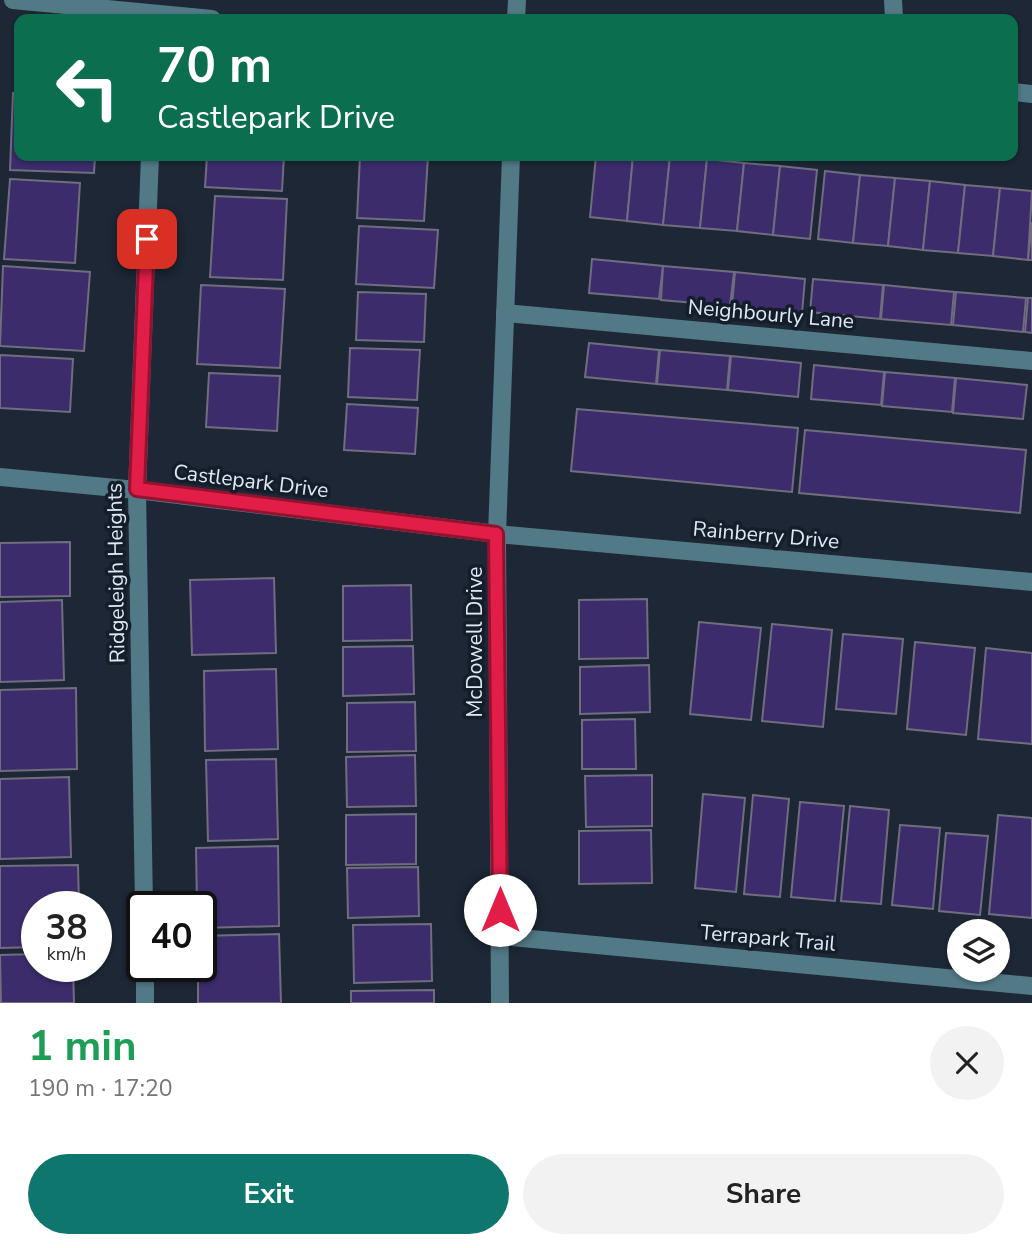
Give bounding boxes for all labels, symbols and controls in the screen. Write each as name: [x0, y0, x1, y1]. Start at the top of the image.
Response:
text: 70 m: [157, 32, 272, 99]
icon: left: [42, 42, 133, 133]
text: Castlepark Drive: [157, 96, 395, 139]
pin: [117, 209, 177, 269]
icon: arrive: [128, 220, 166, 258]
street label: Neighbourly Lane: [687, 293, 855, 335]
street label: Castlepark Drive: [172, 458, 330, 504]
street label: Ridgeleigh Heights: [100, 483, 132, 663]
street label: Rainberry Drive: [692, 515, 840, 555]
street label: McDowell Drive: [461, 566, 489, 718]
position arrow: [463, 873, 537, 947]
speed limit sign: 40: [126, 891, 217, 982]
text: 38: [45, 904, 88, 951]
street label: Terrapark Trail: [699, 918, 838, 958]
map controls: [947, 919, 1010, 982]
button: layers: [947, 919, 1010, 982]
text: km/h: [47, 942, 86, 966]
text: 1 min: [28, 1018, 137, 1075]
button: close: [930, 1026, 1004, 1100]
text: 190 m · 17:20: [28, 1073, 173, 1104]
button: Exit: [28, 1154, 509, 1234]
button: Share: [523, 1154, 1004, 1234]

